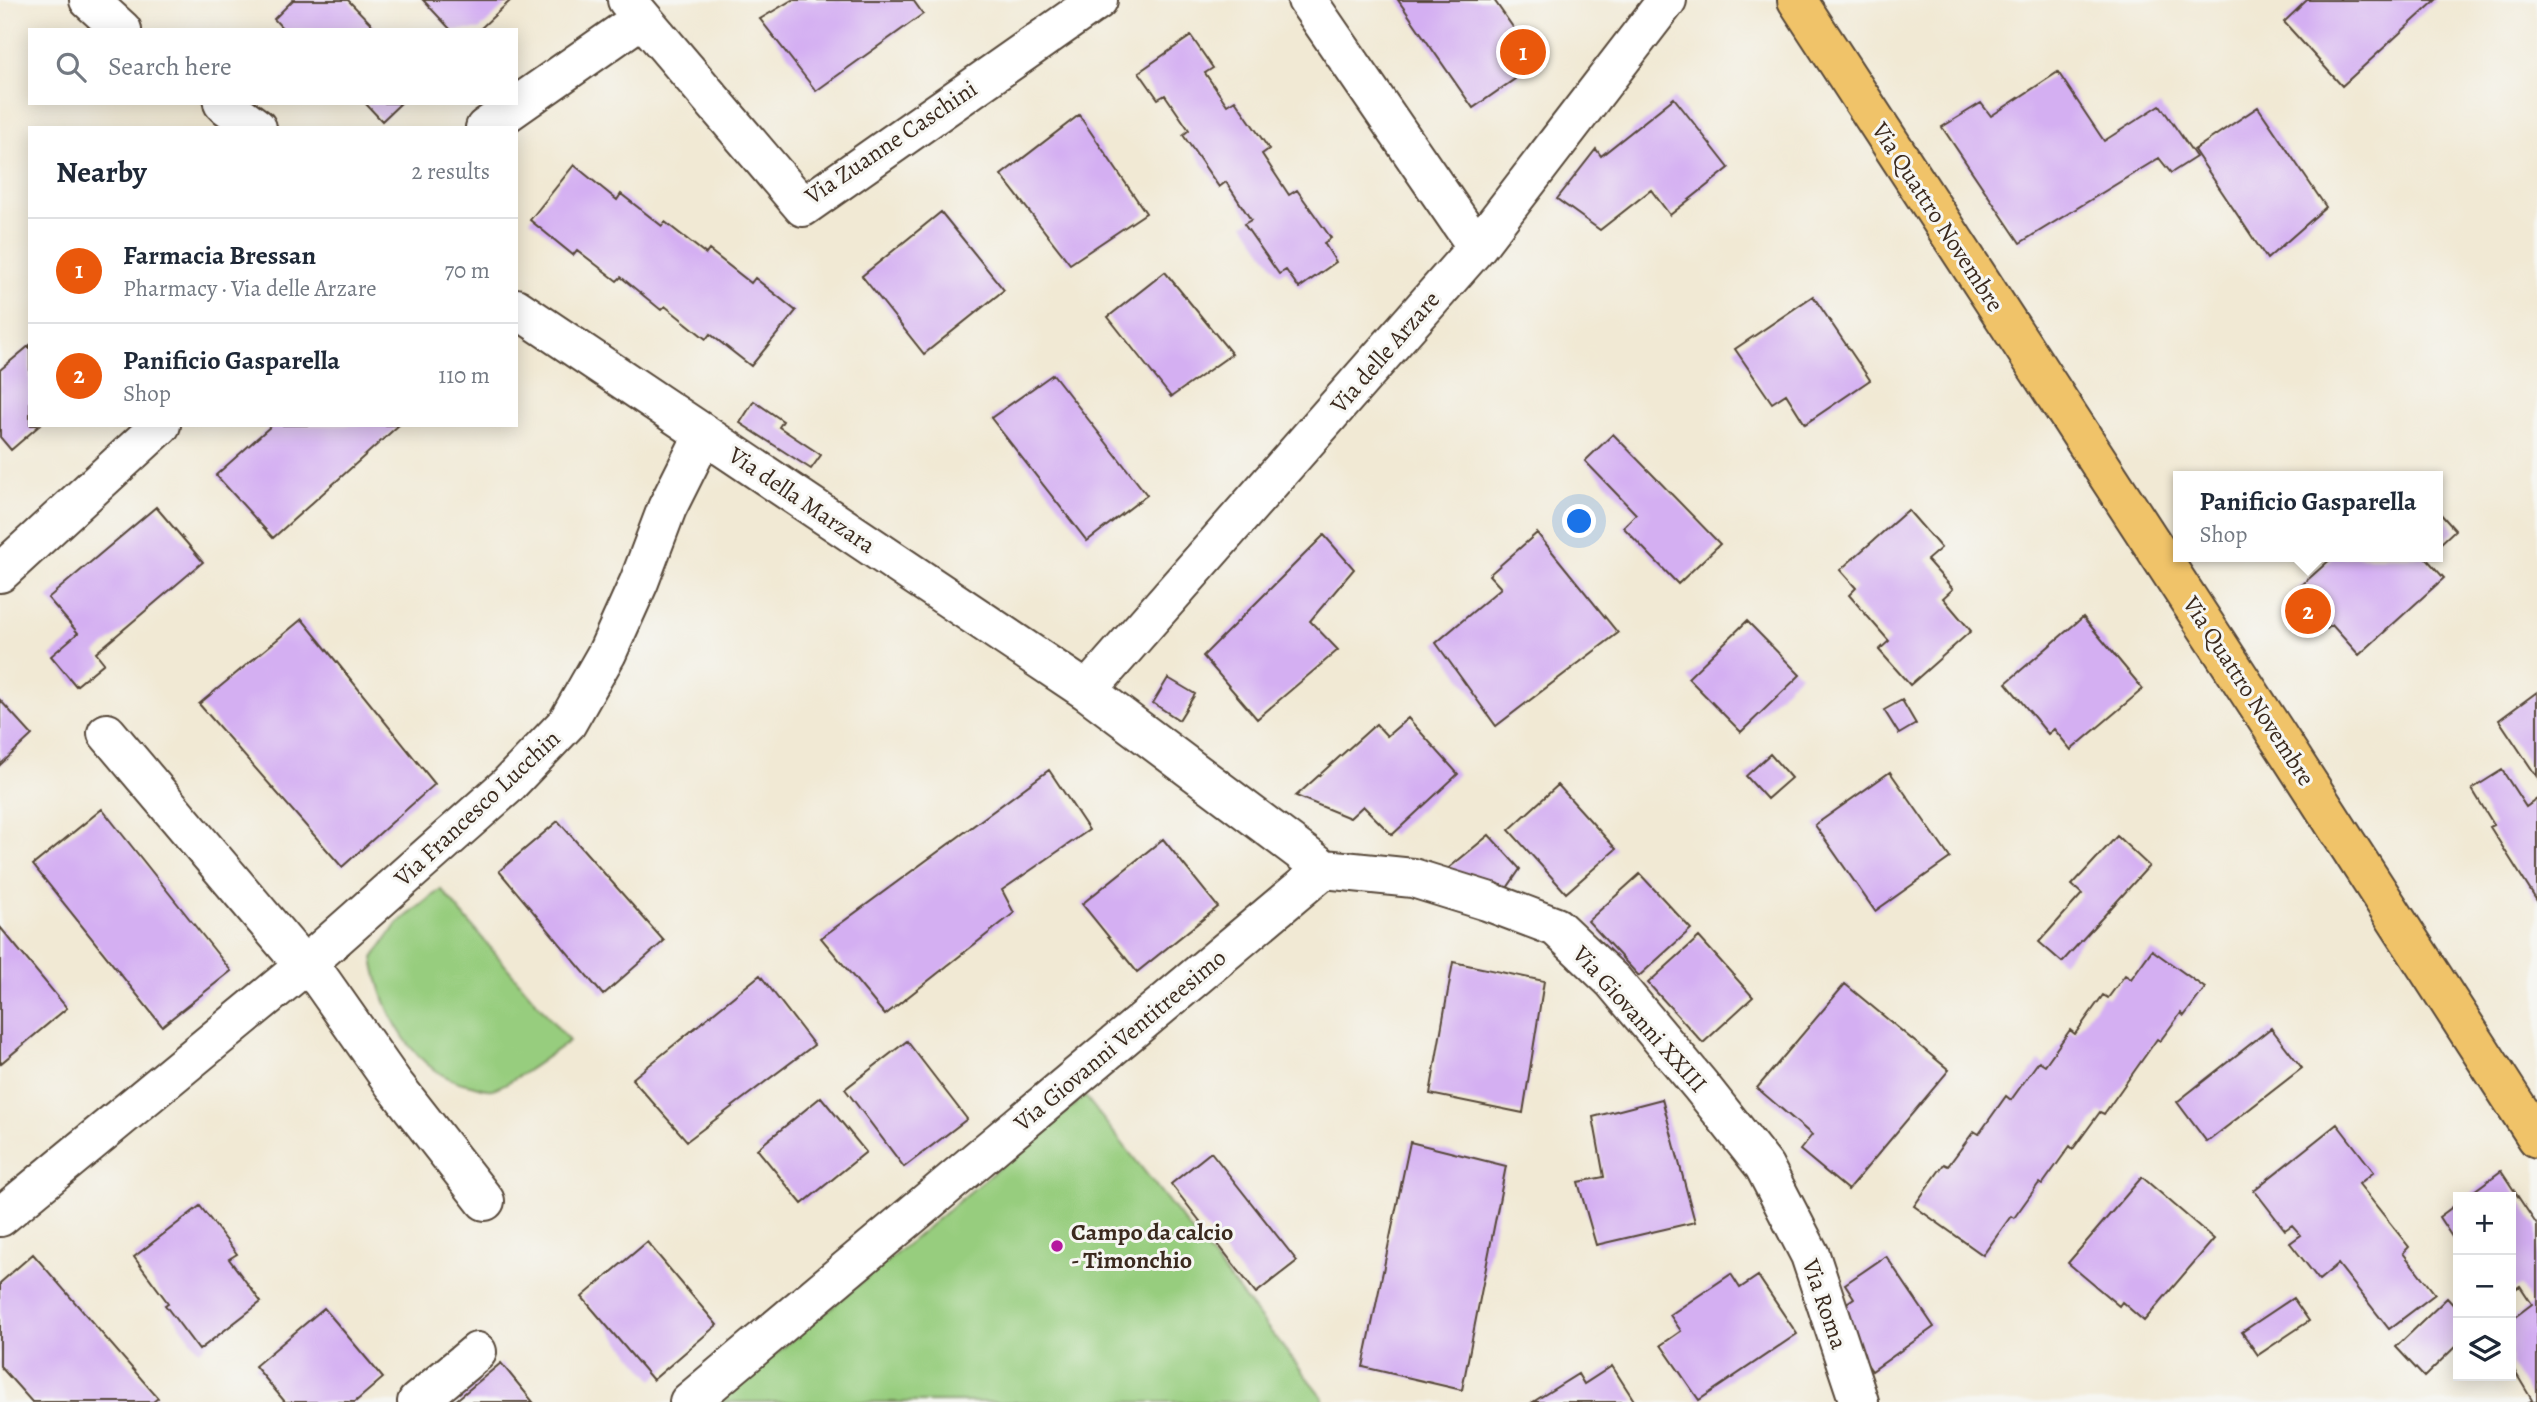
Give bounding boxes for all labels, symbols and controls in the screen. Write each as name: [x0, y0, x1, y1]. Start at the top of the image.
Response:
pin: 1: [1500, 26, 1546, 78]
search box: [28, 28, 518, 105]
icon: search: [52, 48, 90, 86]
text: Search here: [108, 49, 232, 84]
street label: Via Zuanne Caschini: [798, 72, 983, 212]
street label: Via Quattro Novembre: [1864, 115, 2011, 318]
text: Nearby: [56, 152, 147, 192]
text: 2 results: [412, 156, 490, 187]
text: Farmacia Bressan: [123, 238, 316, 273]
text: 1: [75, 255, 83, 286]
text: 70 m: [444, 255, 490, 286]
text: Pharmacy · Via delle Arzare: [123, 273, 377, 304]
street label: Via delle Arzare: [1322, 284, 1447, 421]
text: Panificio Gasparella: [123, 343, 340, 378]
text: 2: [73, 360, 85, 391]
text: 110 m: [438, 360, 490, 391]
text: Shop: [123, 378, 171, 409]
street label: Via della Marzara: [722, 439, 882, 561]
popup: [2173, 471, 2443, 562]
text: Panificio Gasparella: [2199, 484, 2417, 519]
your location: [1562, 504, 1596, 538]
text: Shop: [2199, 519, 2247, 550]
pin: 2: [2285, 585, 2331, 637]
street label: Via Quattro Novembre: [2175, 589, 2322, 792]
street label: Via Francesco Lucchin: [386, 723, 567, 894]
street label: Via Giovanni XXIII: [1565, 938, 1714, 1099]
street label: Via Giovanni Ventitreesimo: [1006, 942, 1233, 1139]
map controls: [2453, 1192, 2516, 1381]
button: +: [2453, 1192, 2516, 1255]
place label: Campo da calcio - Timonchio: [1071, 1216, 1233, 1276]
marker: Campo da calcio - Timonchio: [1049, 1238, 1065, 1254]
street label: Via Roma: [1794, 1254, 1856, 1354]
button: −: [2453, 1255, 2516, 1318]
button: layers: [2453, 1318, 2516, 1381]

